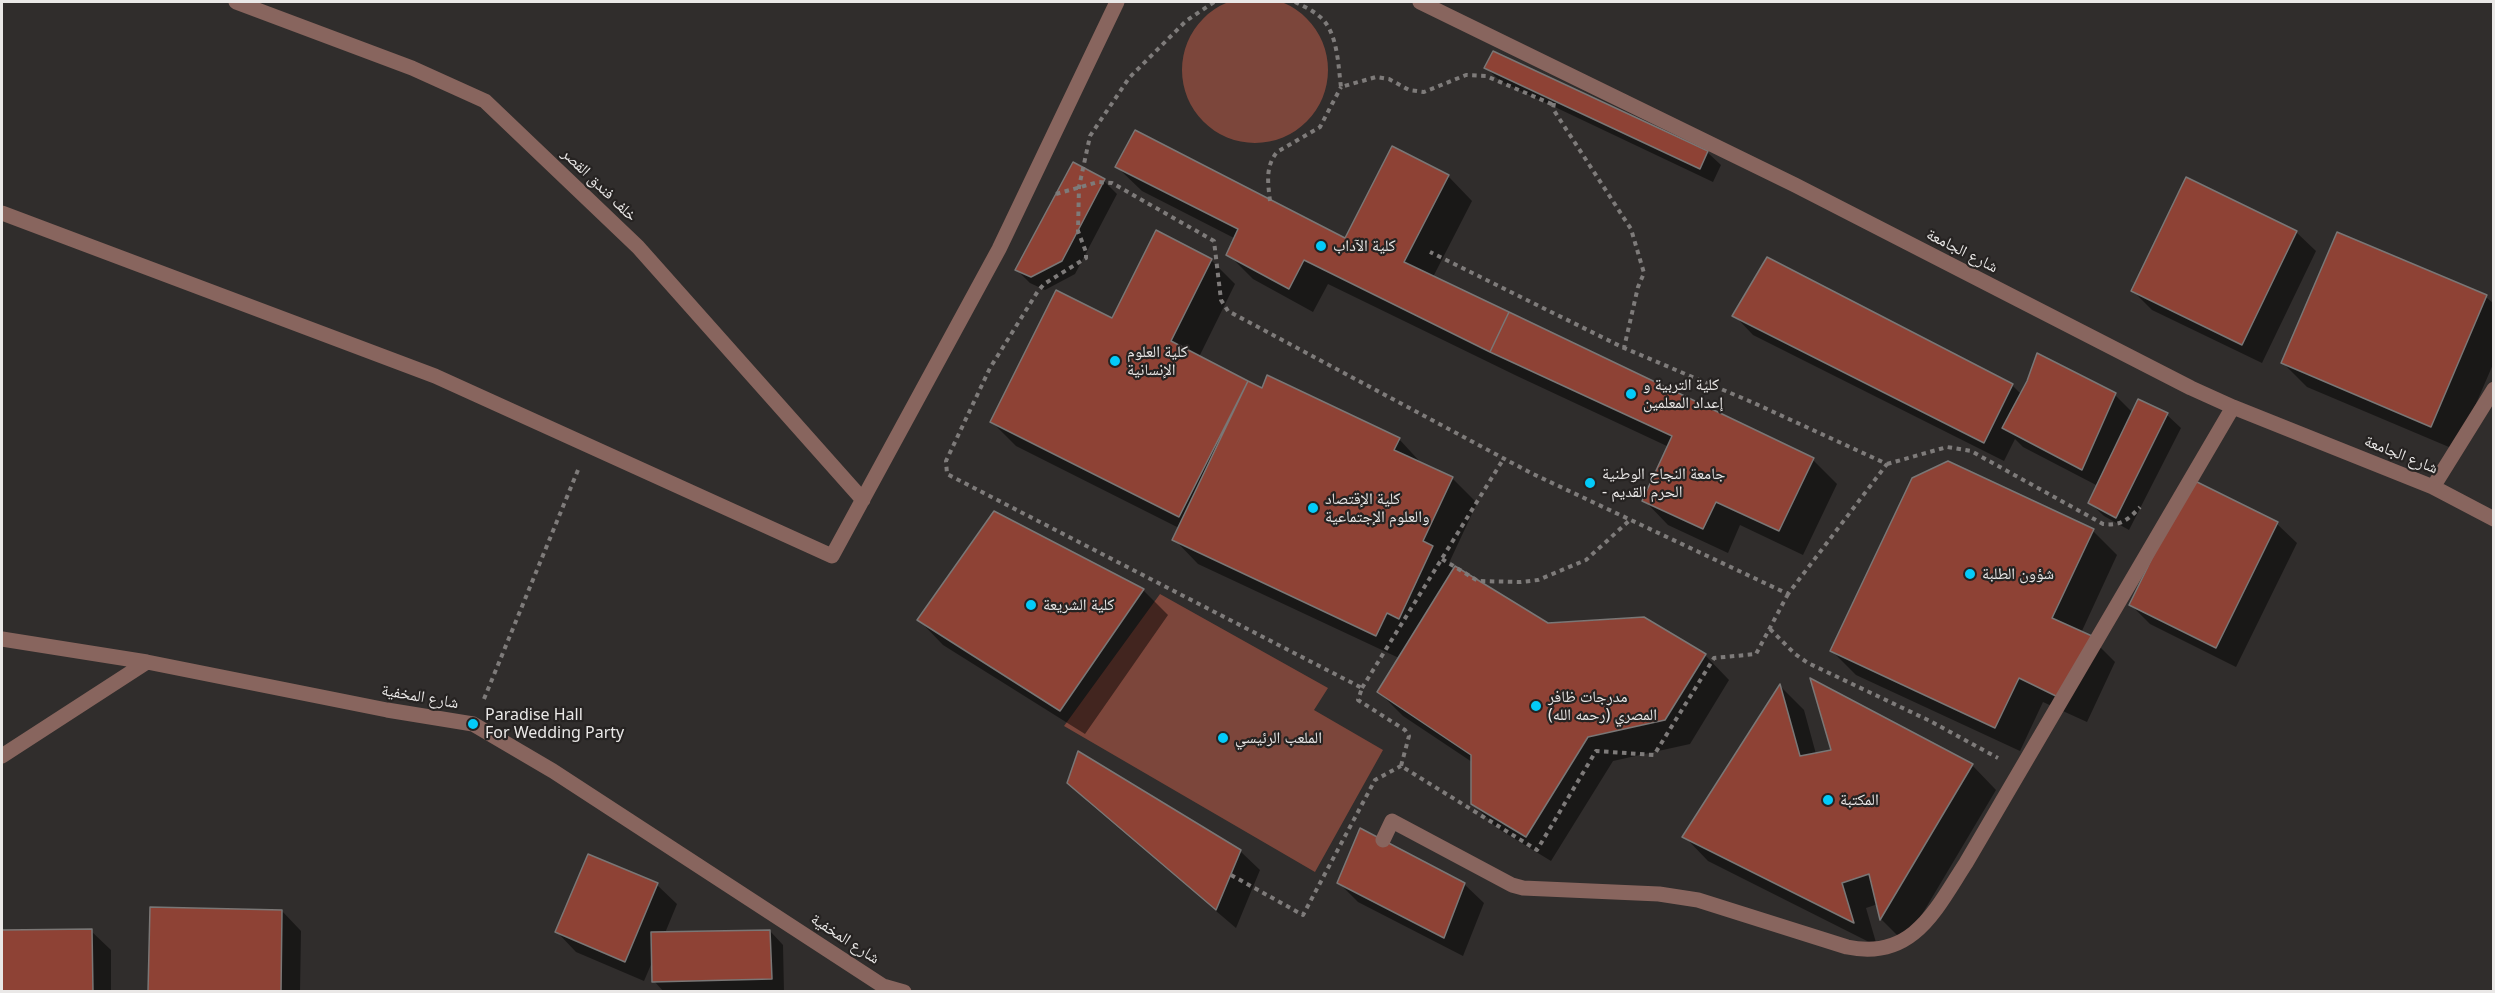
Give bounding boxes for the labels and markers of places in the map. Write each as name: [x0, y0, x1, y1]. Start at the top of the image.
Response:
place label: كلية الآداب: [1333, 236, 1396, 256]
marker: كلية الآداب: [1314, 239, 1328, 253]
place label: كلية العلوم الإنسانية: [1127, 342, 1188, 380]
marker: كلية العلوم الإنسانية: [1108, 354, 1122, 368]
place label: كلية التربية و إعداد المعلمين: [1643, 375, 1723, 413]
marker: كلية التربية و إعداد المعلمين: [1624, 387, 1638, 401]
place label: جامعة النجاح الوطنية - الحرم القديم: [1602, 464, 1725, 502]
marker: جامعة النجاح الوطنية - الحرم القديم: [1583, 476, 1597, 490]
place label: كلية الإقتصاد والعلوم الإجتماعية: [1325, 489, 1429, 527]
marker: كلية الإقتصاد والعلوم الإجتماعية: [1306, 501, 1320, 515]
place label: شؤون الطلبة: [1982, 564, 2054, 584]
marker: شؤون الطلبة: [1963, 567, 1977, 581]
place label: كلية الشريعة: [1043, 595, 1114, 615]
marker: كلية الشريعة: [1024, 598, 1038, 612]
place label: مدرجات ظافر المصري (رحمه الله): [1548, 687, 1657, 725]
marker: مدرجات ظافر المصري (رحمه الله): [1529, 699, 1543, 713]
place label: Paradise Hall For Wedding Party: [485, 705, 624, 743]
marker: Paradise Hall For Wedding Party: [466, 717, 480, 731]
place label: الملعب الرئيسي: [1235, 728, 1322, 748]
marker: الملعب الرئيسي: [1216, 731, 1230, 745]
place label: المكتبة: [1840, 790, 1879, 810]
marker: المكتبة: [1821, 793, 1835, 807]

